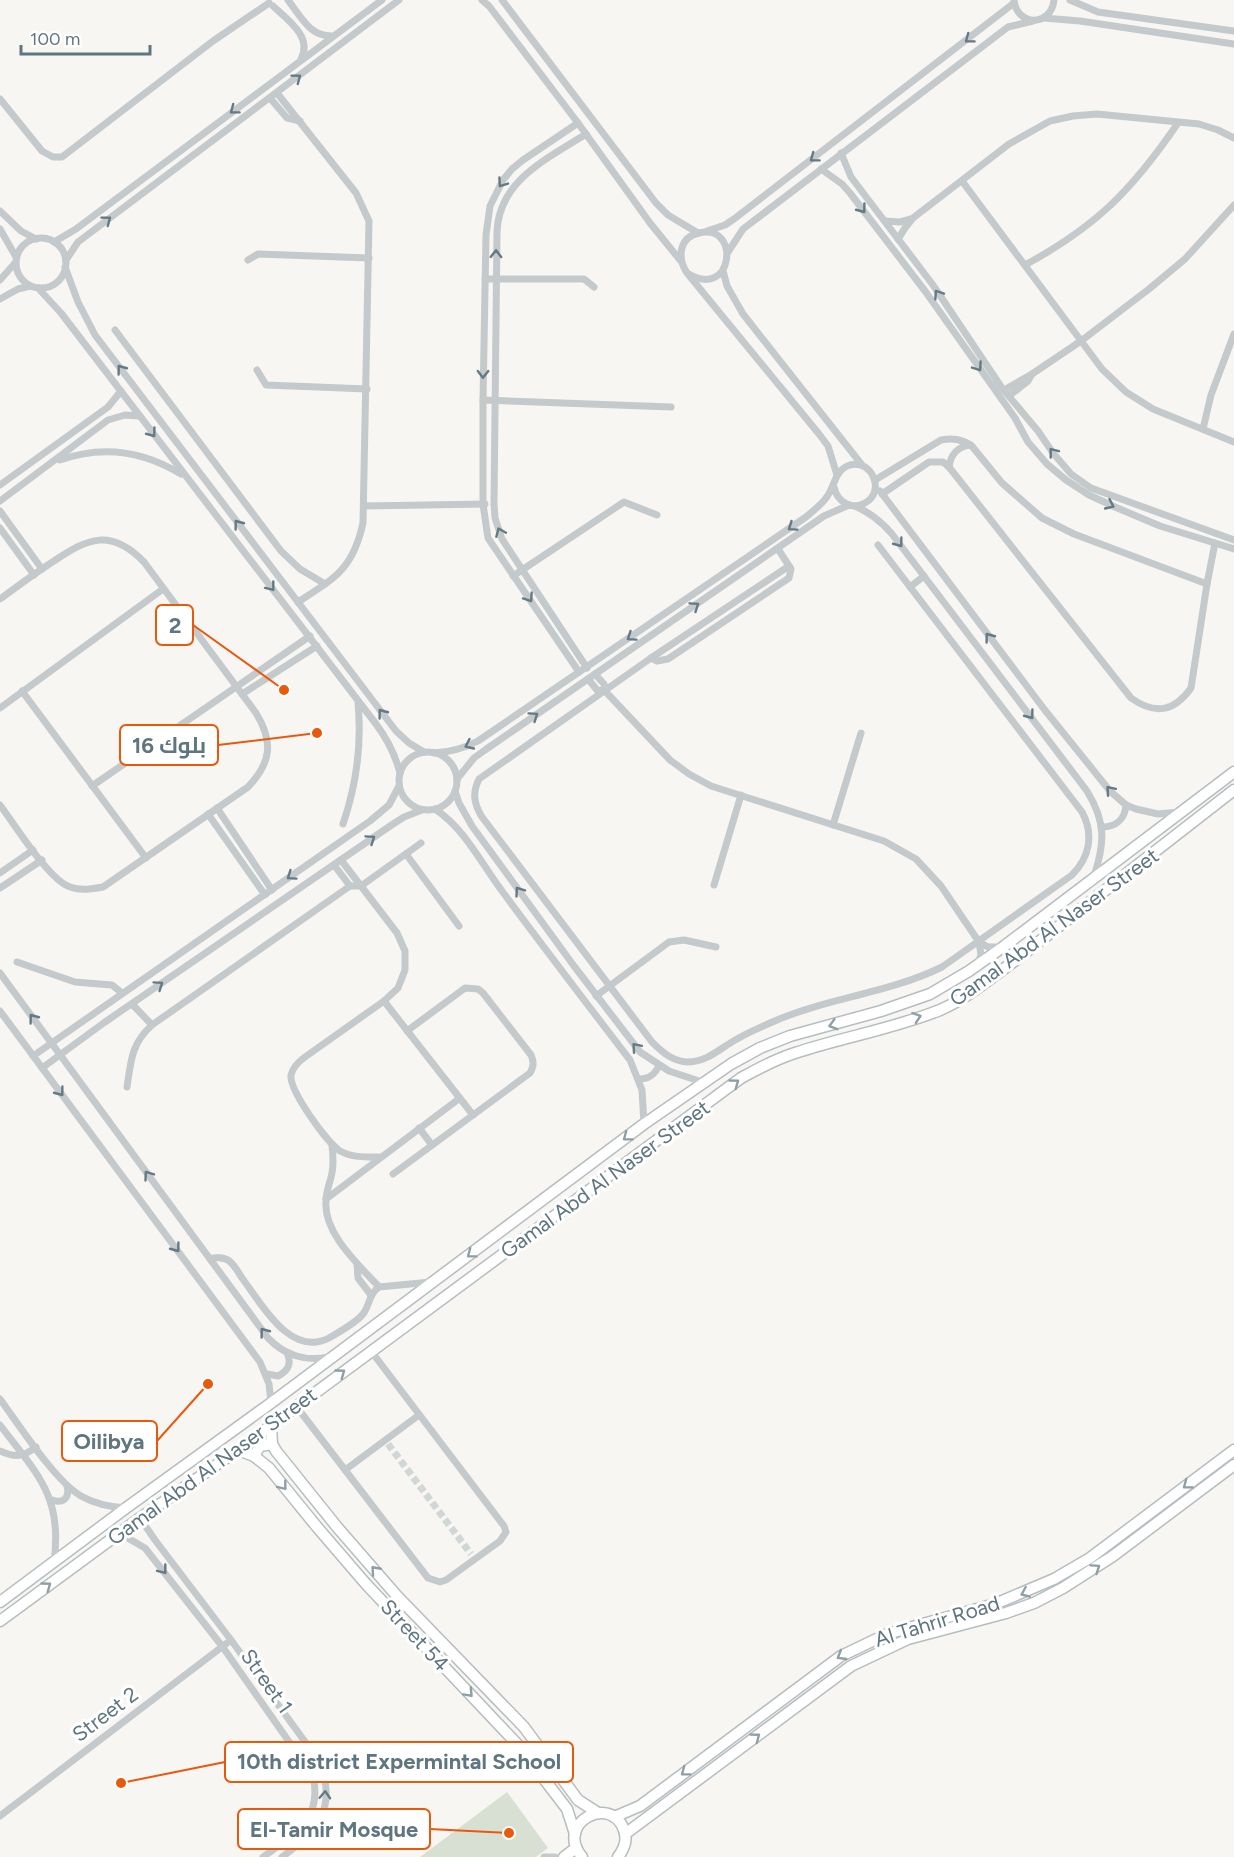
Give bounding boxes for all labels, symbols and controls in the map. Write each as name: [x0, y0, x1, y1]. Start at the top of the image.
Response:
scale bar: [21, 18, 150, 56]
text: 100 m: [30, 28, 80, 50]
one-way arrow: [964, 32, 975, 43]
one-way arrow: [290, 74, 301, 85]
one-way arrow: [230, 103, 241, 114]
one-way arrow: [810, 151, 821, 162]
one-way arrow: [498, 176, 509, 187]
one-way arrow: [855, 203, 866, 214]
one-way arrow: [101, 217, 112, 228]
one-way arrow: [490, 249, 503, 258]
one-way arrow: [934, 290, 946, 300]
one-way arrow: [971, 360, 982, 371]
one-way arrow: [117, 364, 128, 375]
one-way arrow: [477, 370, 489, 379]
one-way arrow: [145, 426, 156, 437]
one-way arrow: [1049, 448, 1060, 459]
one-way arrow: [1103, 497, 1114, 509]
one-way arrow: [235, 520, 246, 531]
one-way arrow: [788, 520, 799, 531]
one-way arrow: [495, 527, 507, 538]
one-way arrow: [891, 537, 902, 548]
one-way arrow: [264, 580, 275, 591]
one-way arrow: [522, 592, 533, 603]
one-way arrow: [688, 602, 699, 613]
callout: 2: [156, 605, 193, 645]
text: 2: [169, 612, 181, 639]
one-way arrow: [627, 630, 638, 641]
one-way arrow: [985, 632, 996, 643]
one-way arrow: [378, 708, 389, 719]
one-way arrow: [1022, 709, 1033, 720]
one-way arrow: [527, 712, 538, 723]
callout: بلوك 16: [120, 725, 218, 765]
text: بلوك 16: [132, 732, 206, 759]
one-way arrow: [465, 738, 476, 750]
one-way arrow: [1106, 786, 1117, 796]
one-way arrow: [364, 835, 375, 846]
street label: Gamal Abd Al Naser Street: [945, 843, 1163, 1011]
one-way arrow: [287, 869, 298, 880]
one-way arrow: [515, 887, 526, 898]
one-way arrow: [152, 981, 163, 992]
one-way arrow: [911, 1012, 922, 1025]
one-way arrow: [29, 1013, 40, 1024]
one-way arrow: [828, 1018, 839, 1030]
one-way arrow: [633, 1043, 644, 1054]
one-way arrow: [728, 1079, 739, 1090]
one-way arrow: [53, 1085, 64, 1096]
street label: Gamal Abd Al Naser Street: [496, 1095, 714, 1263]
one-way arrow: [622, 1129, 633, 1140]
one-way arrow: [145, 1170, 156, 1181]
one-way arrow: [169, 1242, 180, 1253]
one-way arrow: [466, 1246, 477, 1257]
one-way arrow: [260, 1328, 271, 1339]
one-way arrow: [335, 1370, 346, 1381]
street label: Gamal Abd Al Naser Street: [103, 1382, 321, 1550]
callout: Oilibya: [62, 1421, 157, 1461]
text: Oilibya: [74, 1428, 144, 1455]
one-way arrow: [1183, 1478, 1194, 1489]
one-way arrow: [275, 1479, 286, 1490]
one-way arrow: [155, 1563, 166, 1574]
one-way arrow: [1090, 1564, 1101, 1575]
one-way arrow: [371, 1567, 382, 1577]
one-way arrow: [40, 1582, 51, 1593]
one-way arrow: [1020, 1586, 1031, 1598]
street label: Al Tahrir Road: [871, 1590, 1003, 1652]
street label: Street 54: [375, 1594, 455, 1676]
street label: Street 1: [236, 1644, 298, 1718]
one-way arrow: [837, 1649, 847, 1661]
street label: Street 2: [67, 1681, 143, 1747]
one-way arrow: [462, 1685, 473, 1696]
one-way arrow: [750, 1733, 761, 1744]
callout: 10th district Expermintal School: [225, 1742, 573, 1782]
text: 10th district Expermintal School: [237, 1748, 561, 1775]
one-way arrow: [680, 1765, 691, 1776]
one-way arrow: [318, 1790, 331, 1800]
callout: El-Tamir Mosque: [238, 1809, 430, 1849]
text: El-Tamir Mosque: [250, 1816, 418, 1843]

